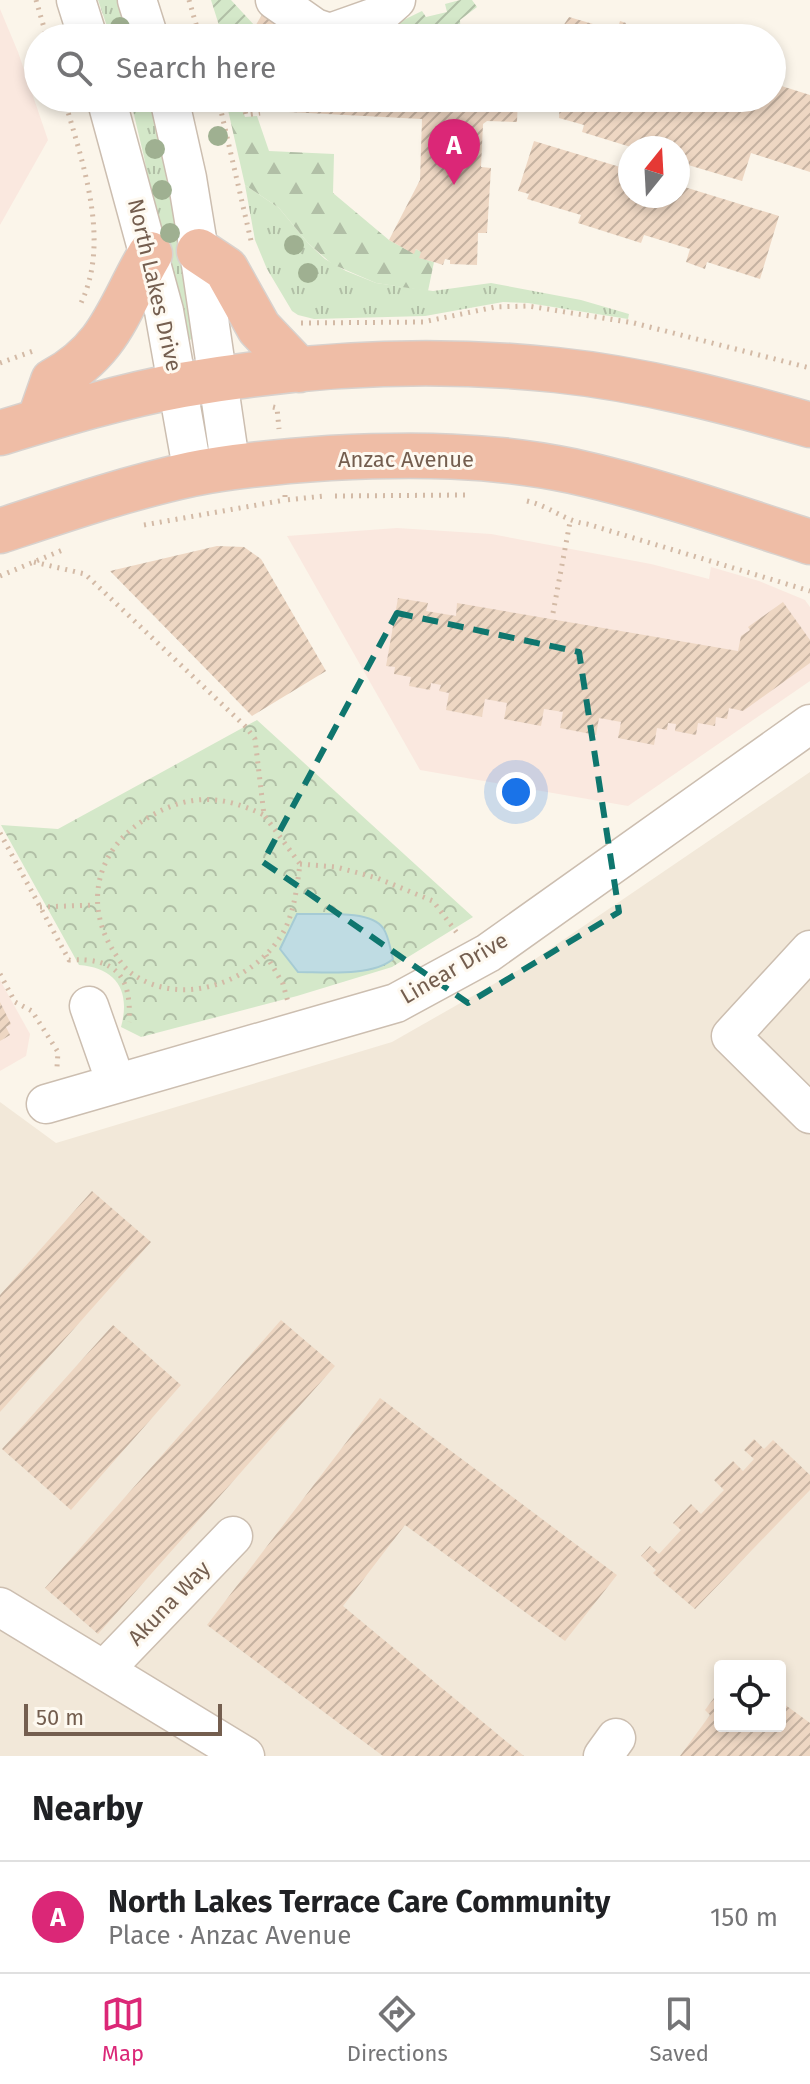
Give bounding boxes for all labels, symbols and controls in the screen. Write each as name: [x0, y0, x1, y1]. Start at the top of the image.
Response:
search box: [24, 24, 786, 112]
icon: search: [52, 46, 96, 90]
text: Search here: [116, 50, 276, 86]
pin: A: [428, 119, 480, 185]
north arrow: [618, 136, 690, 208]
street label: North Lakes Drive: [122, 196, 188, 374]
street label: Anzac Avenue: [338, 446, 474, 473]
your location: [496, 772, 536, 812]
street label: Linear Drive: [395, 926, 513, 1010]
street label: Akuna Way: [122, 1555, 216, 1651]
map controls: [714, 1660, 786, 1732]
button: locate: [714, 1660, 786, 1732]
scale bar: [24, 1700, 222, 1736]
text: 50 m: [36, 1704, 84, 1731]
text: Nearby: [32, 1788, 143, 1829]
text: North Lakes Terrace Care Community: [108, 1884, 610, 1920]
text: A: [50, 1902, 66, 1933]
text: 150 m: [710, 1902, 778, 1933]
text: Place · Anzac Avenue: [108, 1920, 351, 1951]
tab: Map: [101, 1992, 145, 2067]
tab: Directions: [347, 1992, 448, 2067]
tab: Saved: [650, 1992, 709, 2067]

